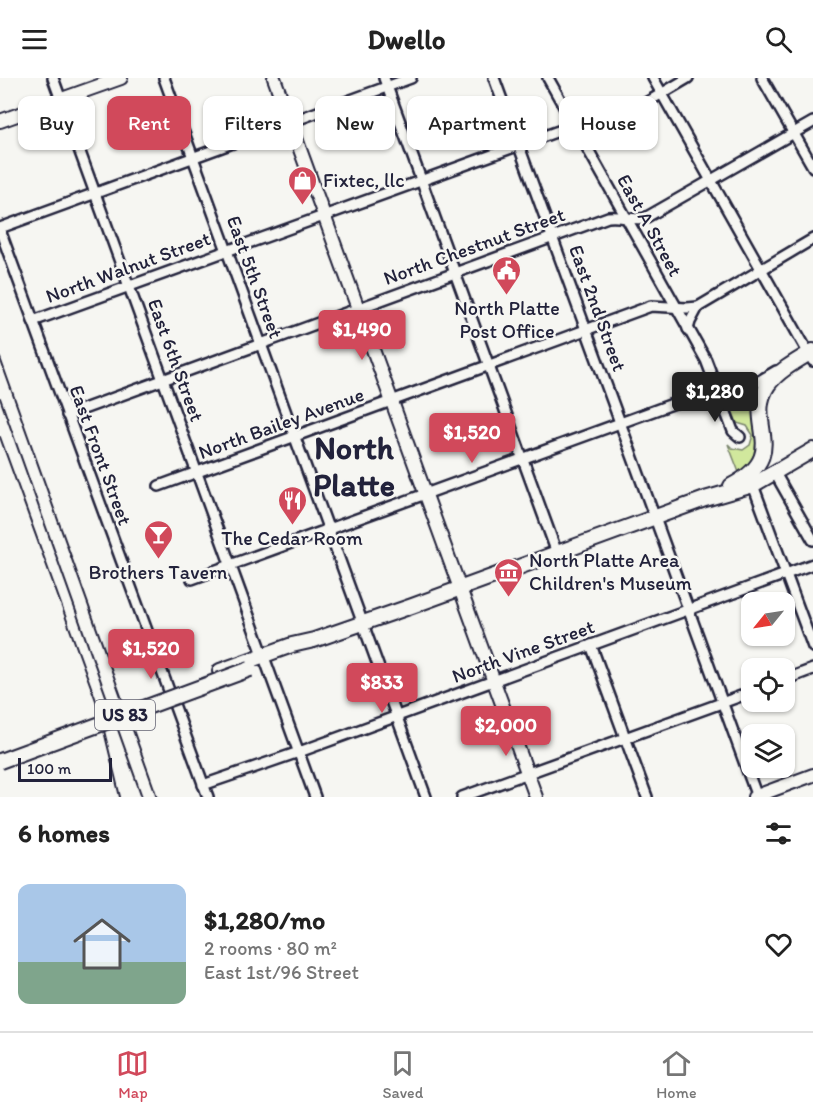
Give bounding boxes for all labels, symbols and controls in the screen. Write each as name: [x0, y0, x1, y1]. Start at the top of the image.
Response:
icon: menu: [18, 23, 51, 56]
text: Dwello: [367, 23, 446, 56]
icon: search: [762, 23, 795, 56]
chip: Buy: [18, 96, 95, 150]
chip: Rent: [107, 96, 191, 150]
chip: Filters: [203, 96, 303, 150]
chip: New: [315, 96, 395, 150]
chip: Apartment: [407, 96, 547, 150]
chip: House: [559, 96, 658, 150]
shop icon: Fixtec, llc: [286, 164, 318, 206]
place label: Fixtec, llc: [323, 168, 405, 192]
street label: East A Street: [612, 170, 688, 281]
street label: North Chestnut Street: [380, 202, 569, 290]
street label: East 5th Street: [222, 212, 288, 342]
street label: North Walnut Street: [42, 226, 214, 308]
street label: East 2nd Street: [564, 241, 632, 375]
public building icon: North Platte Post Office: [491, 254, 523, 296]
street label: East 6th Street: [143, 295, 209, 425]
place label: North Platte Post Office: [454, 296, 560, 343]
pin: $1,490: [313, 310, 411, 361]
text: $1,490: [333, 317, 391, 341]
pin: $1,280: [666, 372, 764, 423]
text: $1,280: [686, 379, 744, 403]
street label: East Front Street: [65, 382, 138, 529]
street label: North Bailey Avenue: [195, 382, 367, 464]
pin: $1,520: [423, 413, 521, 464]
text: $1,520: [443, 420, 501, 444]
district label: North Platte: [313, 429, 395, 504]
restaurant icon: The Cedar Room: [276, 484, 308, 526]
bar icon: Brothers Tavern: [142, 518, 174, 560]
place label: The Cedar Room: [221, 526, 363, 550]
place label: North Platte Area Children's Museum: [529, 548, 692, 595]
museum icon: North Platte Area Children's Museum: [492, 556, 524, 598]
place label: Brothers Tavern: [88, 560, 228, 584]
north arrow: [741, 592, 795, 646]
map controls: [741, 592, 795, 778]
street label: North Vine Street: [448, 614, 598, 688]
pin: $1,520: [102, 629, 200, 680]
text: $1,520: [122, 636, 180, 660]
button: locate: [741, 658, 795, 712]
pin: $833: [346, 663, 418, 714]
text: $833: [361, 670, 403, 694]
road number: US 83: [95, 700, 155, 730]
pin: $2,000: [457, 706, 555, 757]
text: $2,000: [475, 713, 537, 737]
button: layers: [741, 724, 795, 778]
scale bar: [18, 755, 112, 782]
text: 100 m: [27, 759, 71, 778]
text: 6 homes: [18, 817, 110, 849]
icon: filters: [762, 817, 795, 850]
text: $1,280/mo: [204, 904, 325, 936]
icon: home: [66, 908, 138, 980]
icon: heart: [762, 928, 795, 961]
text: 2 rooms · 80 m²: [204, 936, 337, 960]
text: East 1st/96 Street: [204, 960, 359, 984]
tab: Map: [116, 1047, 149, 1102]
tab: Saved: [382, 1047, 423, 1102]
tab: Home: [656, 1047, 697, 1102]

